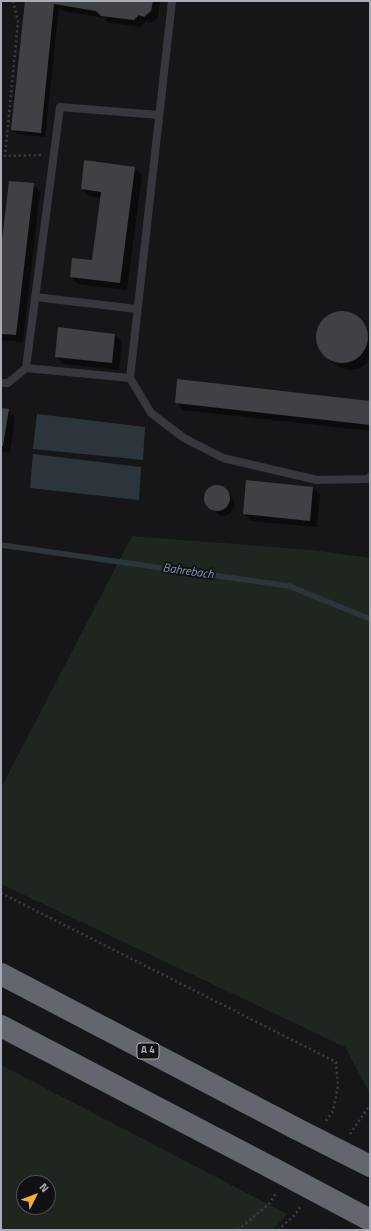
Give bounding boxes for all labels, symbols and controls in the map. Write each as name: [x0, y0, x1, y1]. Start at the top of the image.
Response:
water label: Bahrebach: [162, 561, 214, 583]
road number: A 4: [137, 1043, 159, 1059]
north arrow: [16, 1175, 56, 1215]
text: N: [36, 1179, 53, 1196]

